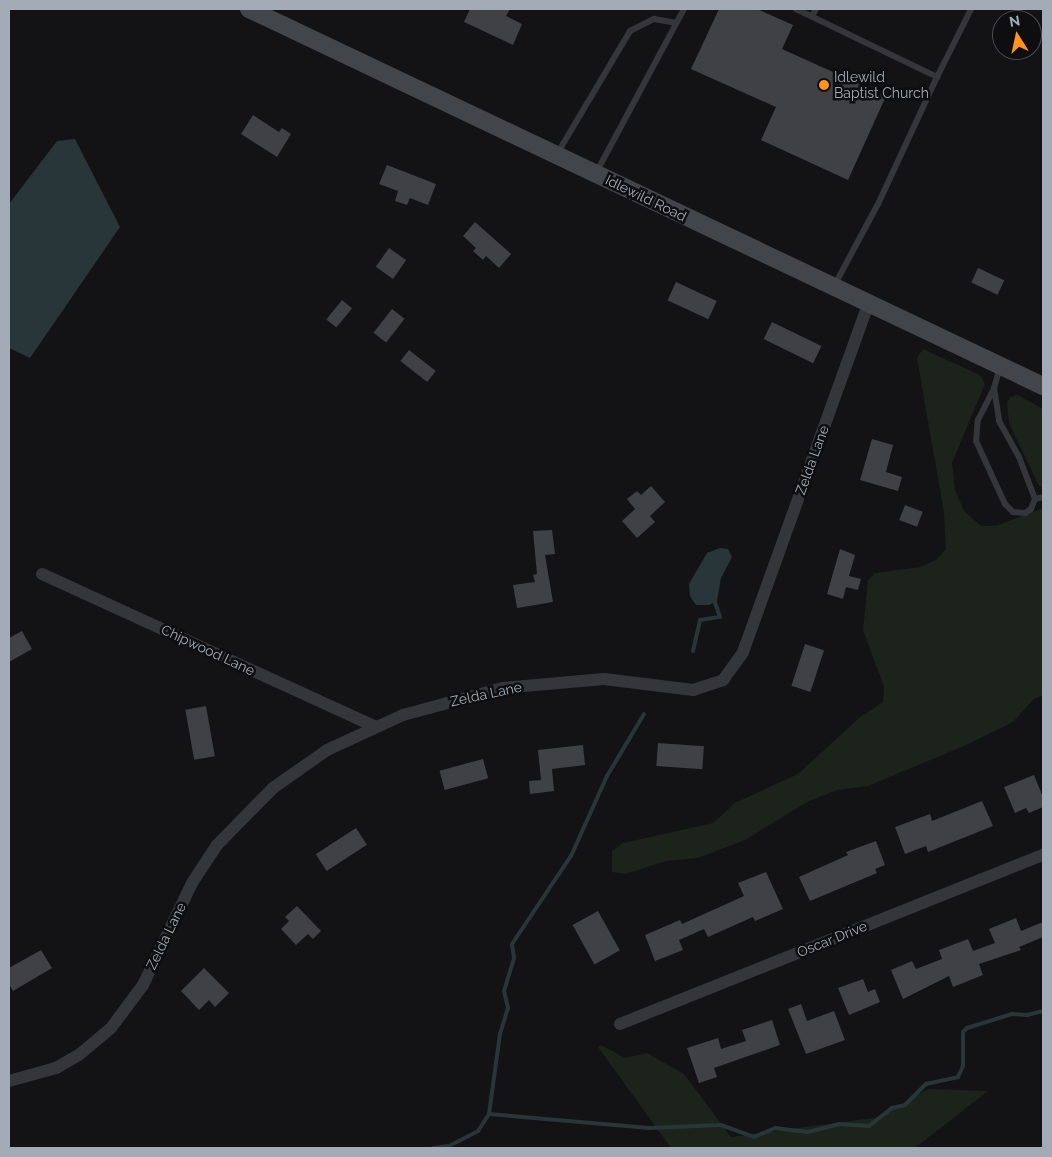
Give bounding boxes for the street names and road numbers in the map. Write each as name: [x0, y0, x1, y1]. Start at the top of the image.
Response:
street label: Idlewild Road: [603, 171, 689, 225]
street label: Zelda Lane: [792, 423, 832, 497]
street label: Chipwood Lane: [158, 621, 258, 679]
street label: Zelda Lane: [449, 678, 523, 710]
street label: Zelda Lane: [143, 900, 189, 972]
street label: Oscar Drive: [794, 917, 870, 961]

